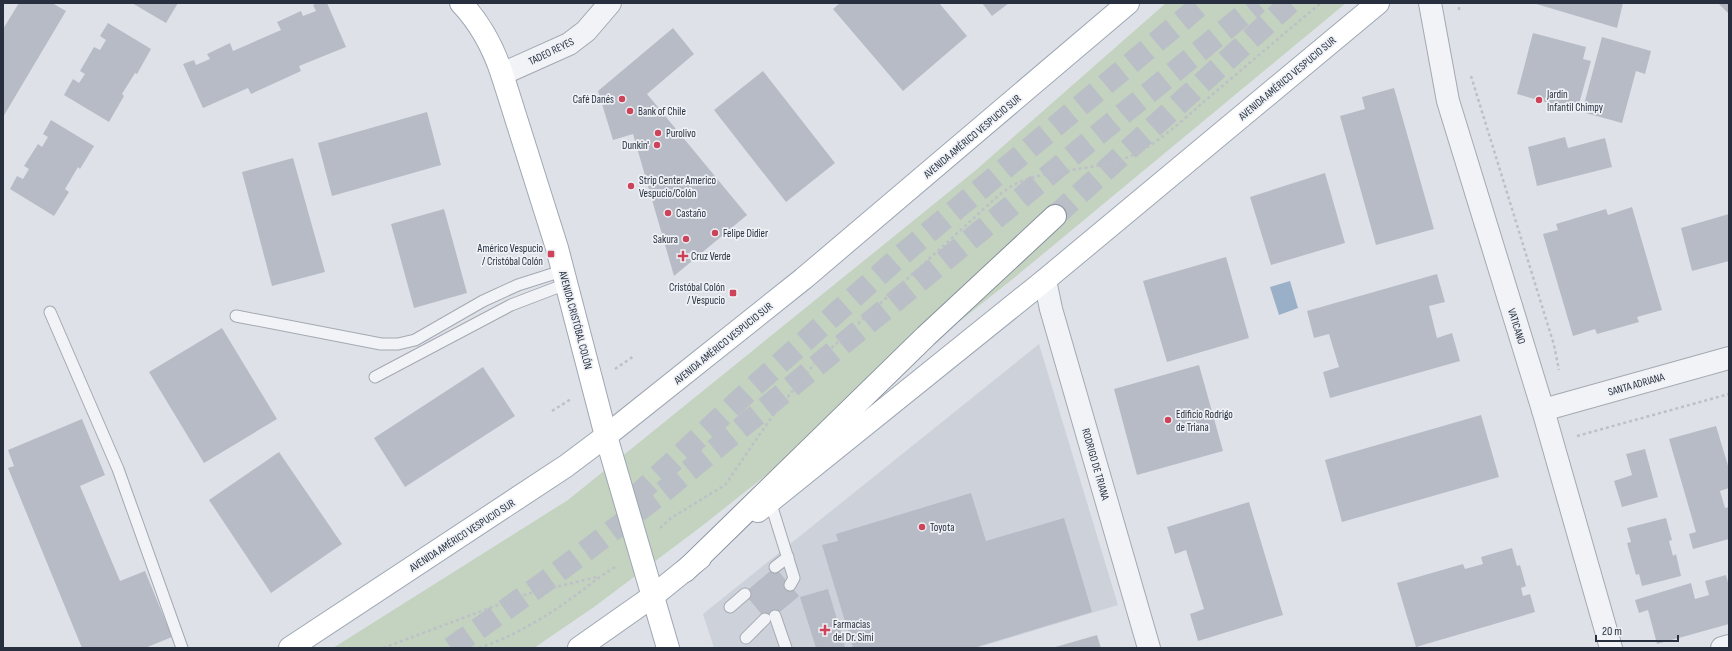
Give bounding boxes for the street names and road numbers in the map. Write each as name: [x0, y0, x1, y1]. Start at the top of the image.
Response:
street label: AVENIDA AMÉRICO VESPUCIO SUR: [1235, 34, 1339, 124]
street label: TADEO REYES: [526, 35, 576, 68]
street label: AVENIDA AMÉRICO VESPUCIO SUR: [920, 92, 1024, 182]
street label: AVENIDA CRISTÓBAL COLÓN: [556, 268, 595, 371]
street label: AVENIDA AMÉRICO VESPUCIO SUR: [671, 300, 775, 388]
street label: VATICANO: [1505, 307, 1528, 346]
street label: SANTA ADRIANA: [1606, 370, 1666, 399]
street label: RODRIGO DE TRIANA: [1079, 427, 1112, 502]
street label: AVENIDA AMÉRICO VESPUCIO SUR: [406, 496, 517, 575]

